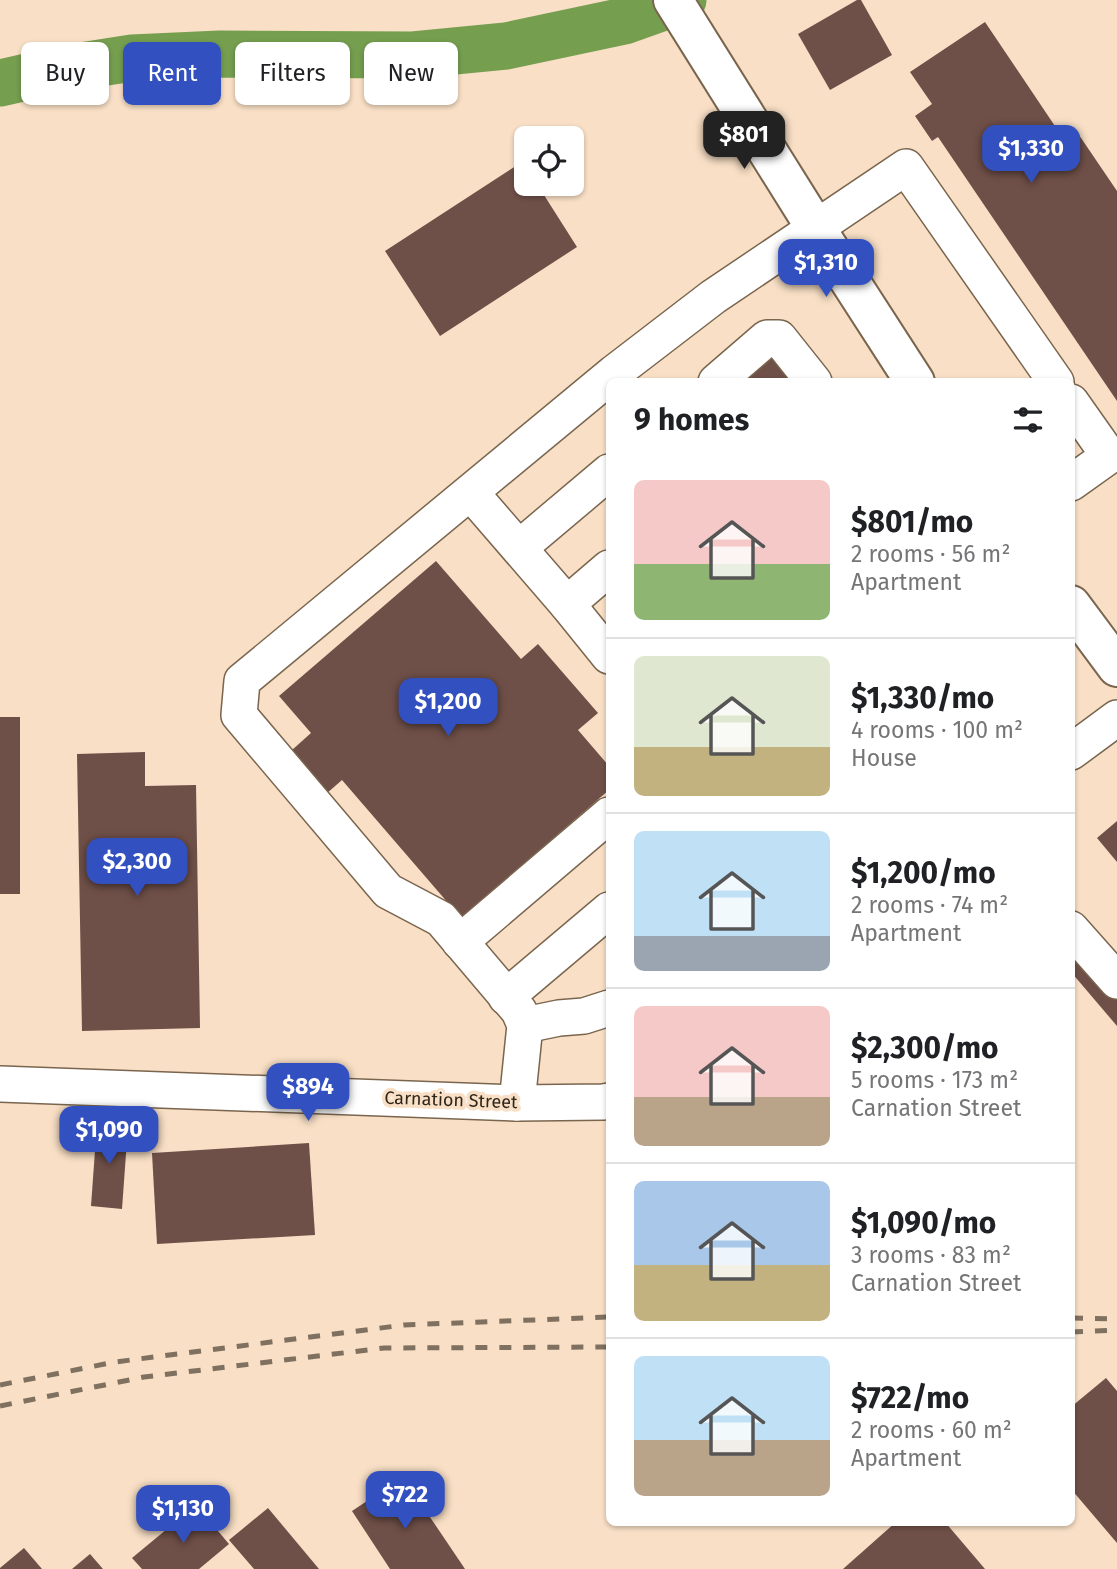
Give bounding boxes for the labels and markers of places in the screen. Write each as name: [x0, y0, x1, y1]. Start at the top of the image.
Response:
pin: $801: [703, 111, 785, 171]
pin: $1,330: [974, 125, 1088, 185]
pin: $1,310: [769, 240, 883, 299]
pin: $1,200: [391, 678, 505, 738]
pin: $2,300: [80, 838, 194, 898]
pin: $894: [267, 1064, 349, 1123]
pin: $1,090: [52, 1106, 166, 1166]
pin: $722: [364, 1472, 446, 1531]
pin: $1,130: [126, 1486, 240, 1545]

